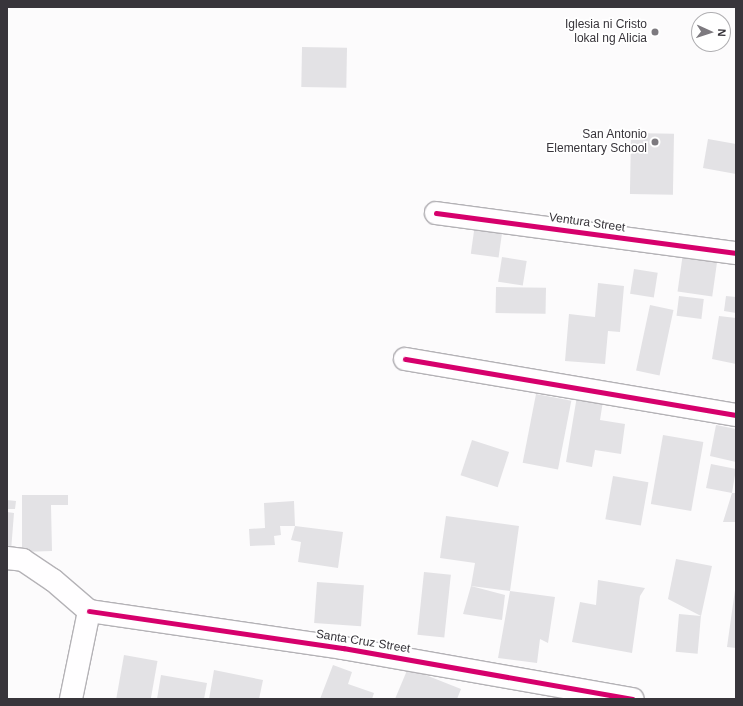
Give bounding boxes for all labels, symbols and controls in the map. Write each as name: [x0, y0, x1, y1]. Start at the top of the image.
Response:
north arrow: [691, 12, 731, 52]
place label: Iglesia ni Cristo lokal ng Alicia: [565, 18, 647, 46]
marker: Iglesia ni Cristo lokal ng Alicia: [650, 27, 660, 37]
text: N: [716, 28, 728, 37]
place label: San Antonio Elementary School: [546, 128, 647, 156]
marker: San Antonio Elementary School: [650, 137, 660, 147]
street label: Ventura Street: [548, 211, 626, 235]
street label: Santa Cruz Street: [315, 627, 411, 657]

